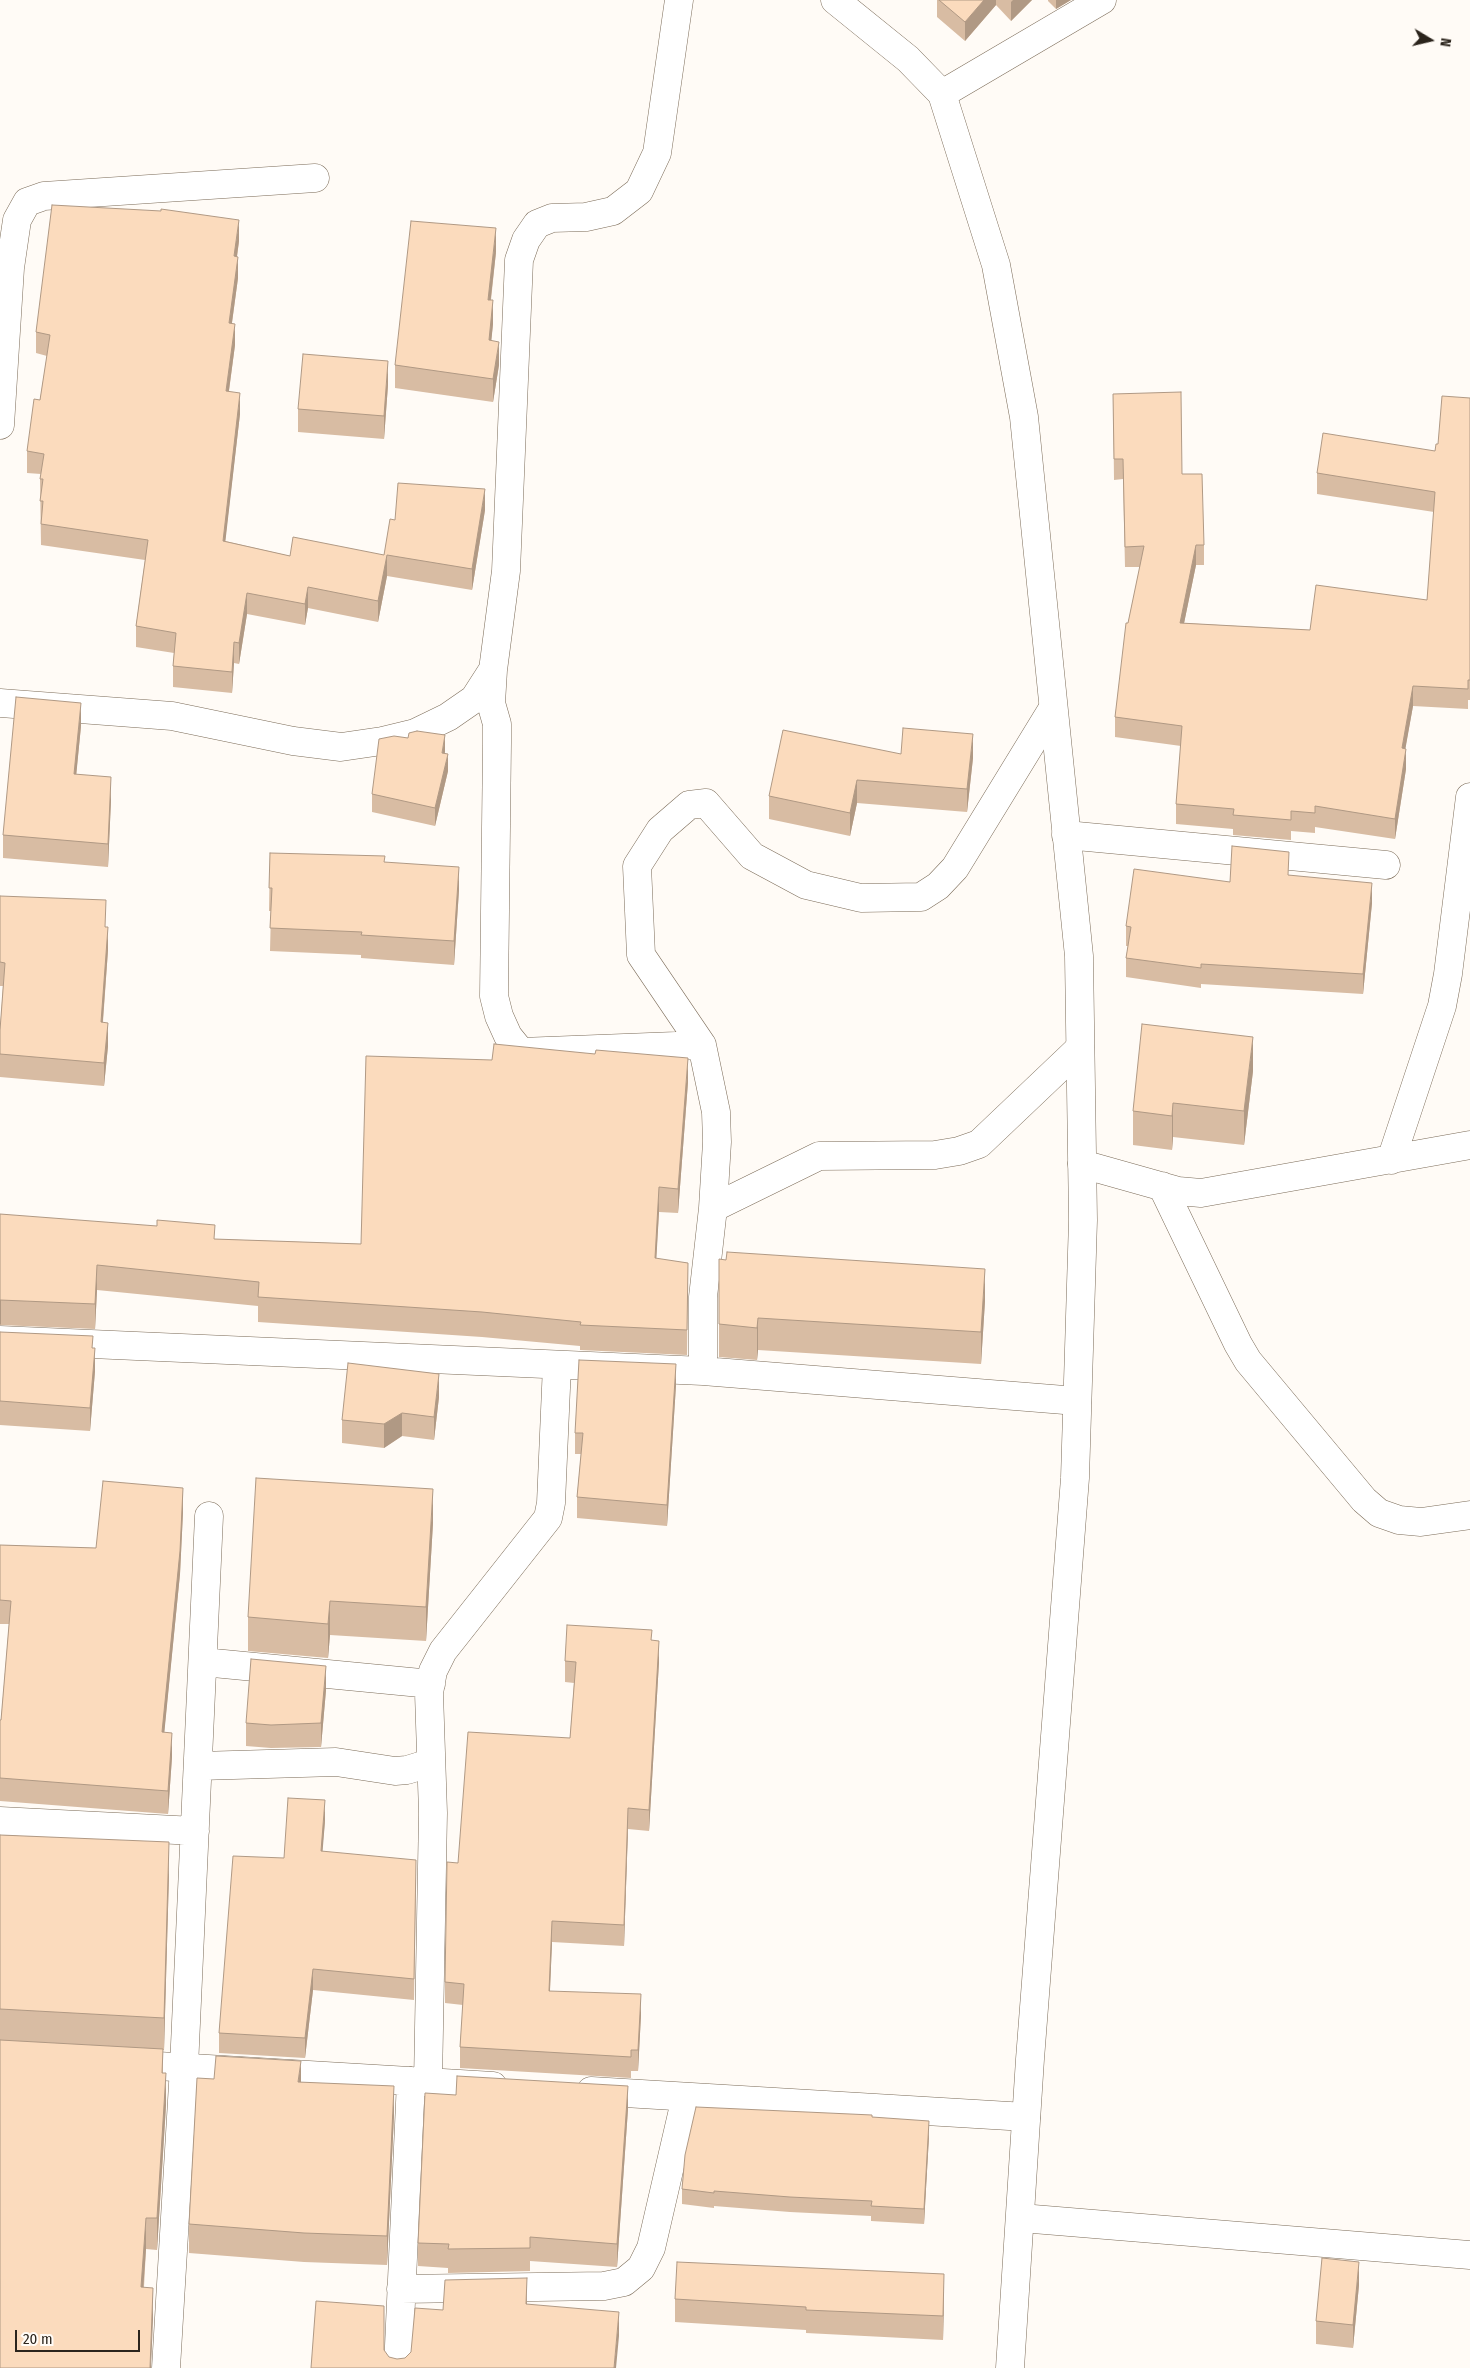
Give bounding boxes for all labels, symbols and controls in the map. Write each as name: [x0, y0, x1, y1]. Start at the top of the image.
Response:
north arrow: [1405, 15, 1455, 65]
text: N: [1436, 37, 1454, 48]
scale bar: [18, 2320, 142, 2352]
text: 20 m: [23, 2330, 53, 2348]

